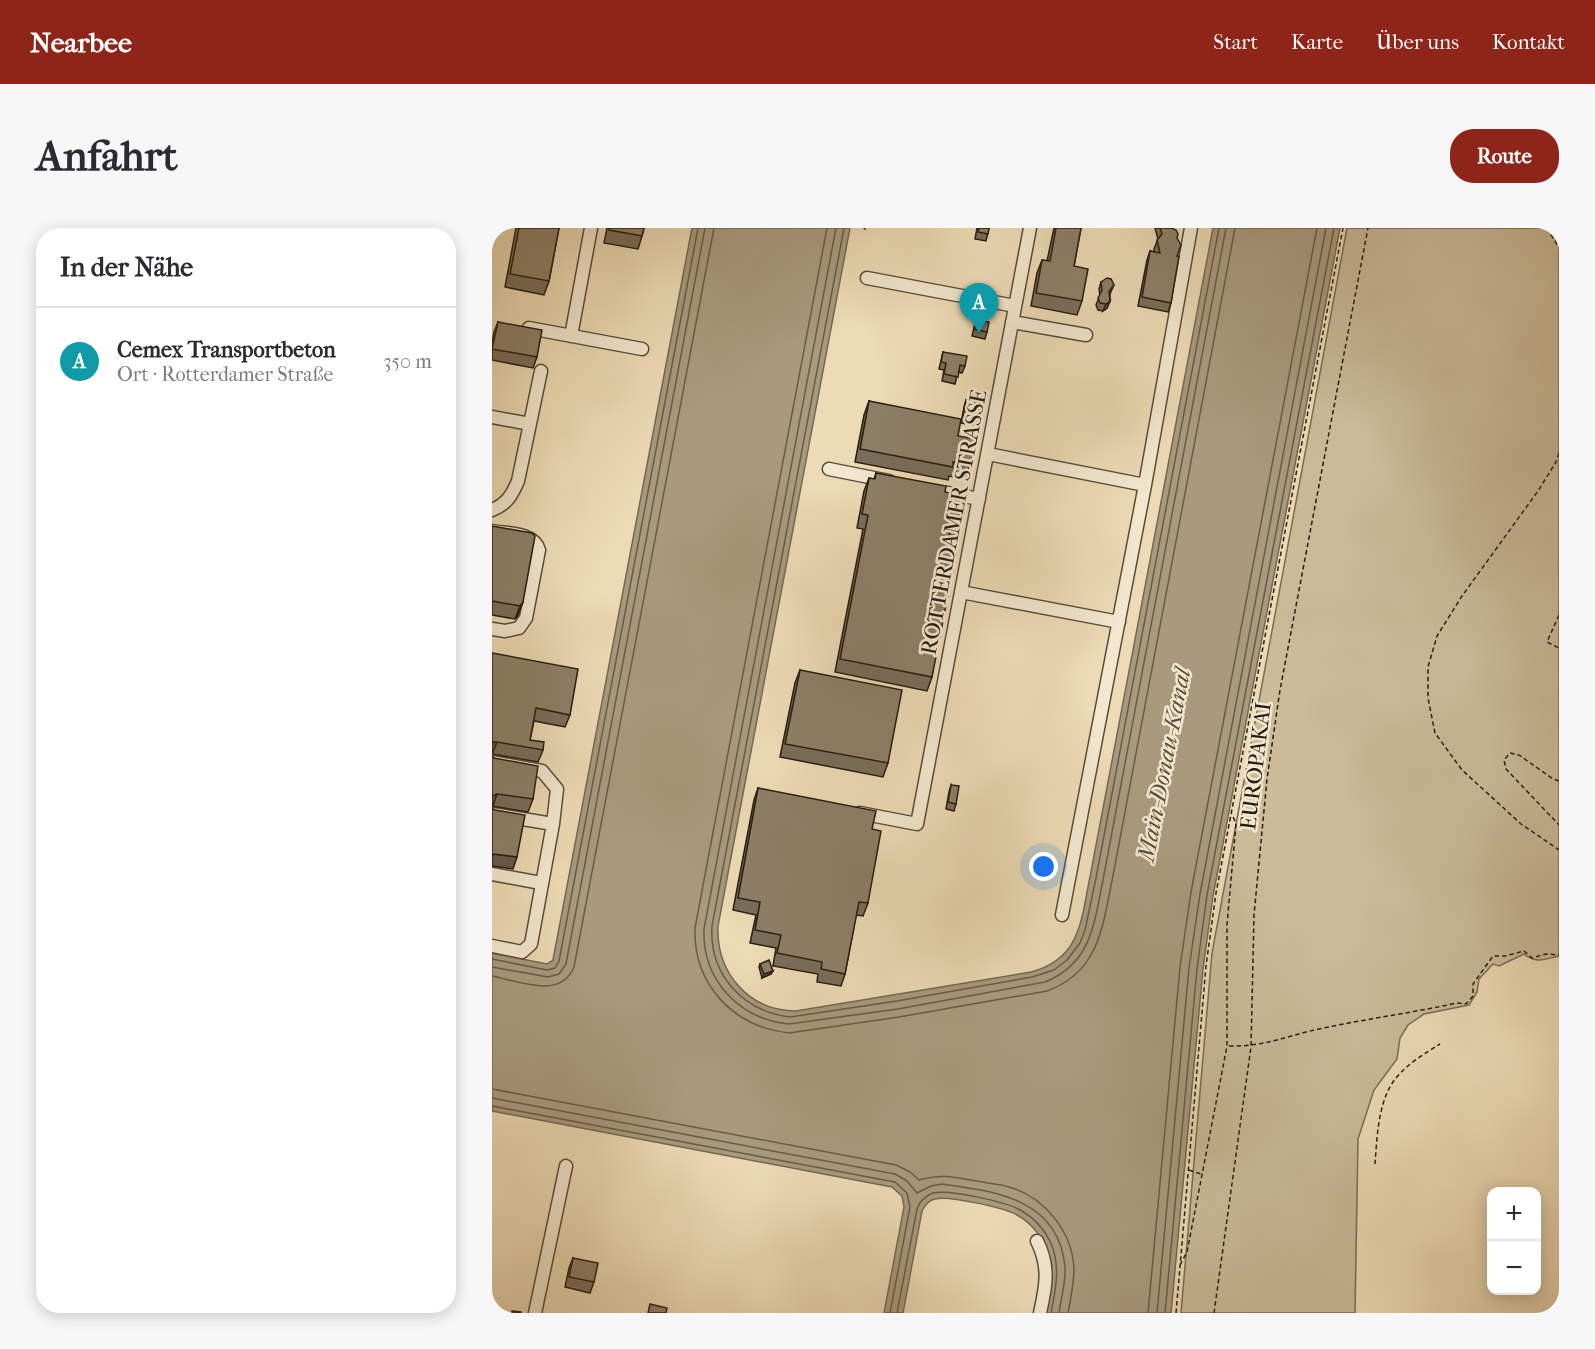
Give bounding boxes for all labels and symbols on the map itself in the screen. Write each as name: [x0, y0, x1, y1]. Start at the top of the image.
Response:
pin: A: [960, 284, 998, 333]
street label: ROTTERDAMER STRASSE: [916, 387, 992, 657]
water label: Main-Donau-Kanal: [1131, 663, 1197, 866]
street label: EUROPAKAI: [1235, 700, 1277, 832]
your location: [1029, 852, 1058, 881]

